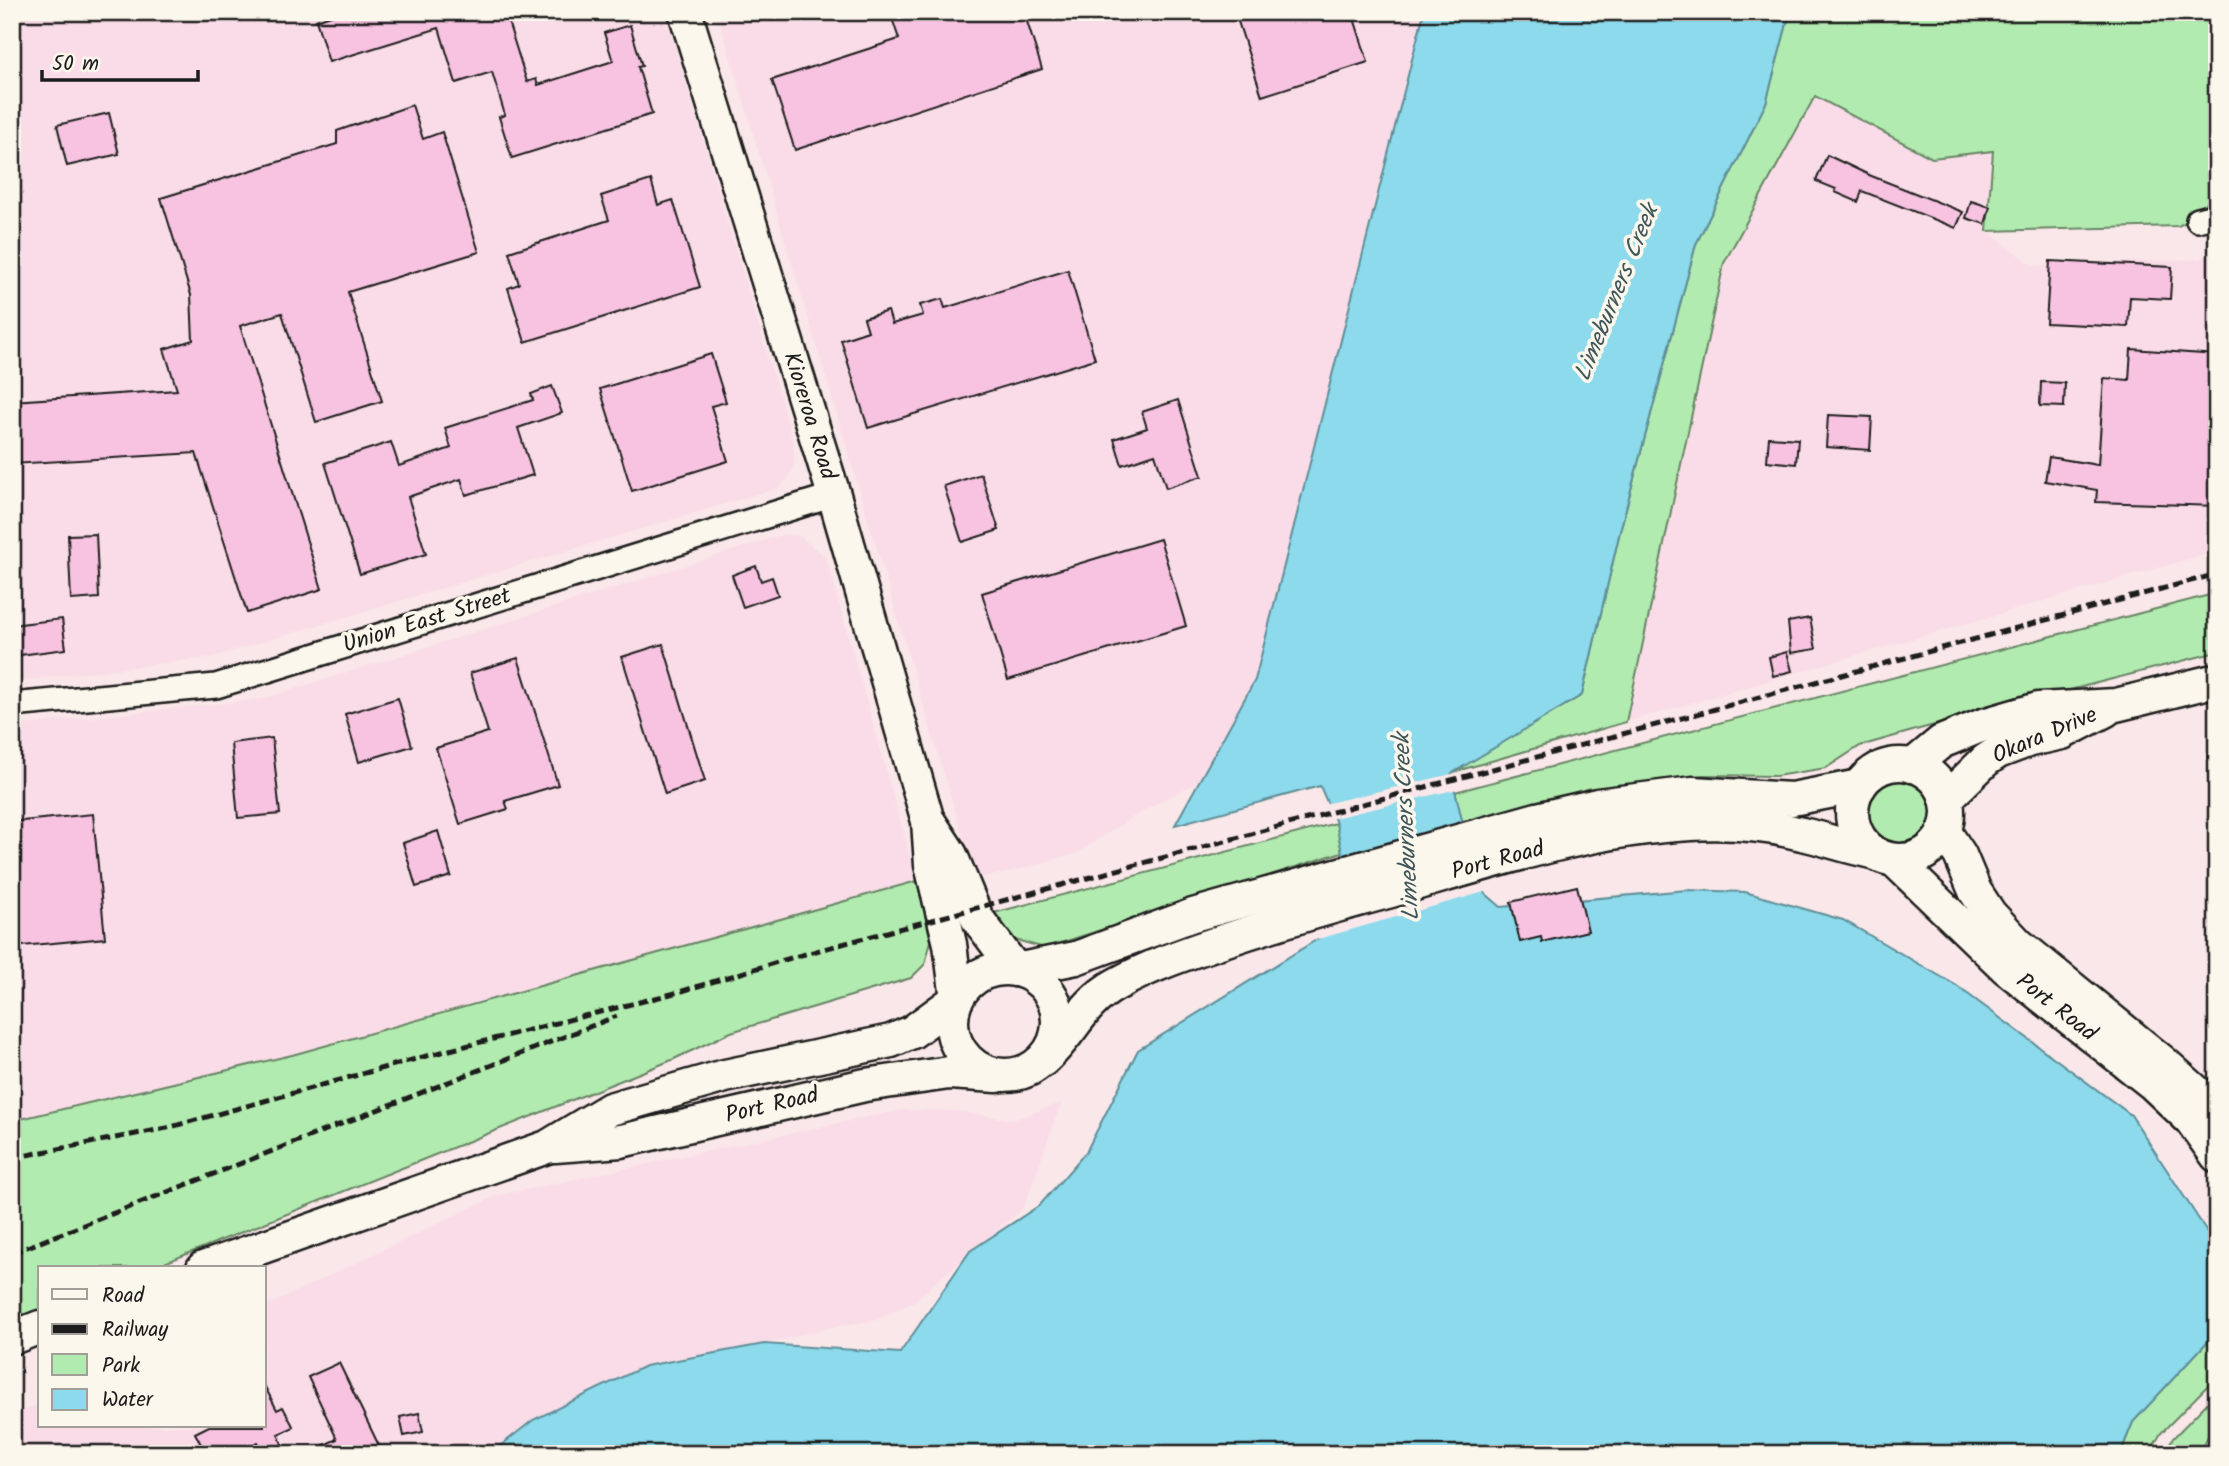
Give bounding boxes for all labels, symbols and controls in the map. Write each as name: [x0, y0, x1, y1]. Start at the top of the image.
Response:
scale bar: [42, 38, 198, 82]
text: 50 m: [52, 48, 99, 81]
water label: Limeburners Creek: [1564, 195, 1672, 387]
street label: Kioreroa Road: [773, 348, 846, 485]
street label: Union East Street: [339, 578, 516, 664]
street label: Okara Drive: [1987, 698, 2103, 774]
water label: Limeburners Creek: [1382, 729, 1431, 922]
street label: Port Road: [1448, 831, 1549, 891]
street label: Port Road: [2008, 965, 2105, 1052]
street label: Port Road: [722, 1078, 823, 1134]
legend: [38, 1266, 266, 1428]
text: Road: [102, 1280, 145, 1313]
text: Railway: [102, 1314, 168, 1347]
text: Park: [102, 1350, 140, 1383]
text: Water: [102, 1384, 154, 1417]

